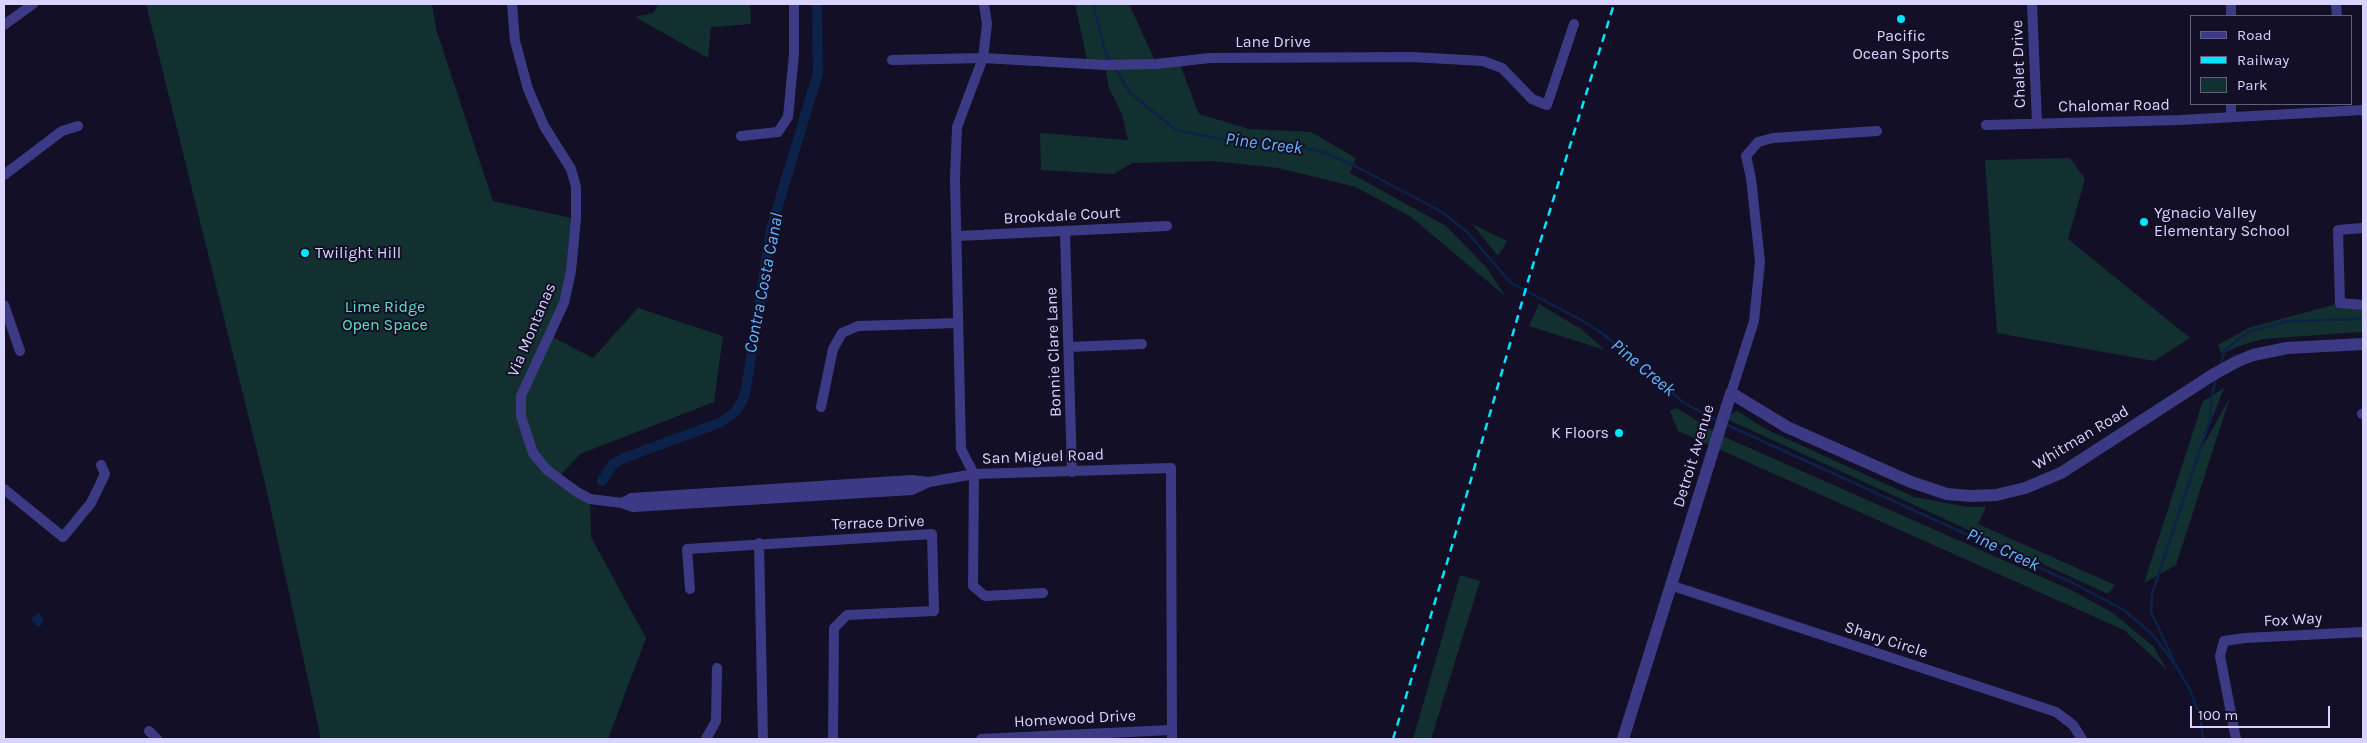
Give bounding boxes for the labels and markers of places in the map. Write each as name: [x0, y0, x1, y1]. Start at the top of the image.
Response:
marker: Pacific Ocean Sports: [1895, 13, 1907, 25]
place label: Pacific Ocean Sports: [1852, 26, 1950, 64]
place label: Ygnacio Valley Elementary School: [2154, 203, 2290, 241]
marker: Ygnacio Valley Elementary School: [2138, 216, 2150, 228]
place label: Twilight Hill: [315, 243, 401, 263]
marker: Twilight Hill: [299, 247, 311, 259]
place label: K Floors: [1551, 423, 1609, 443]
marker: K Floors: [1613, 427, 1625, 439]

